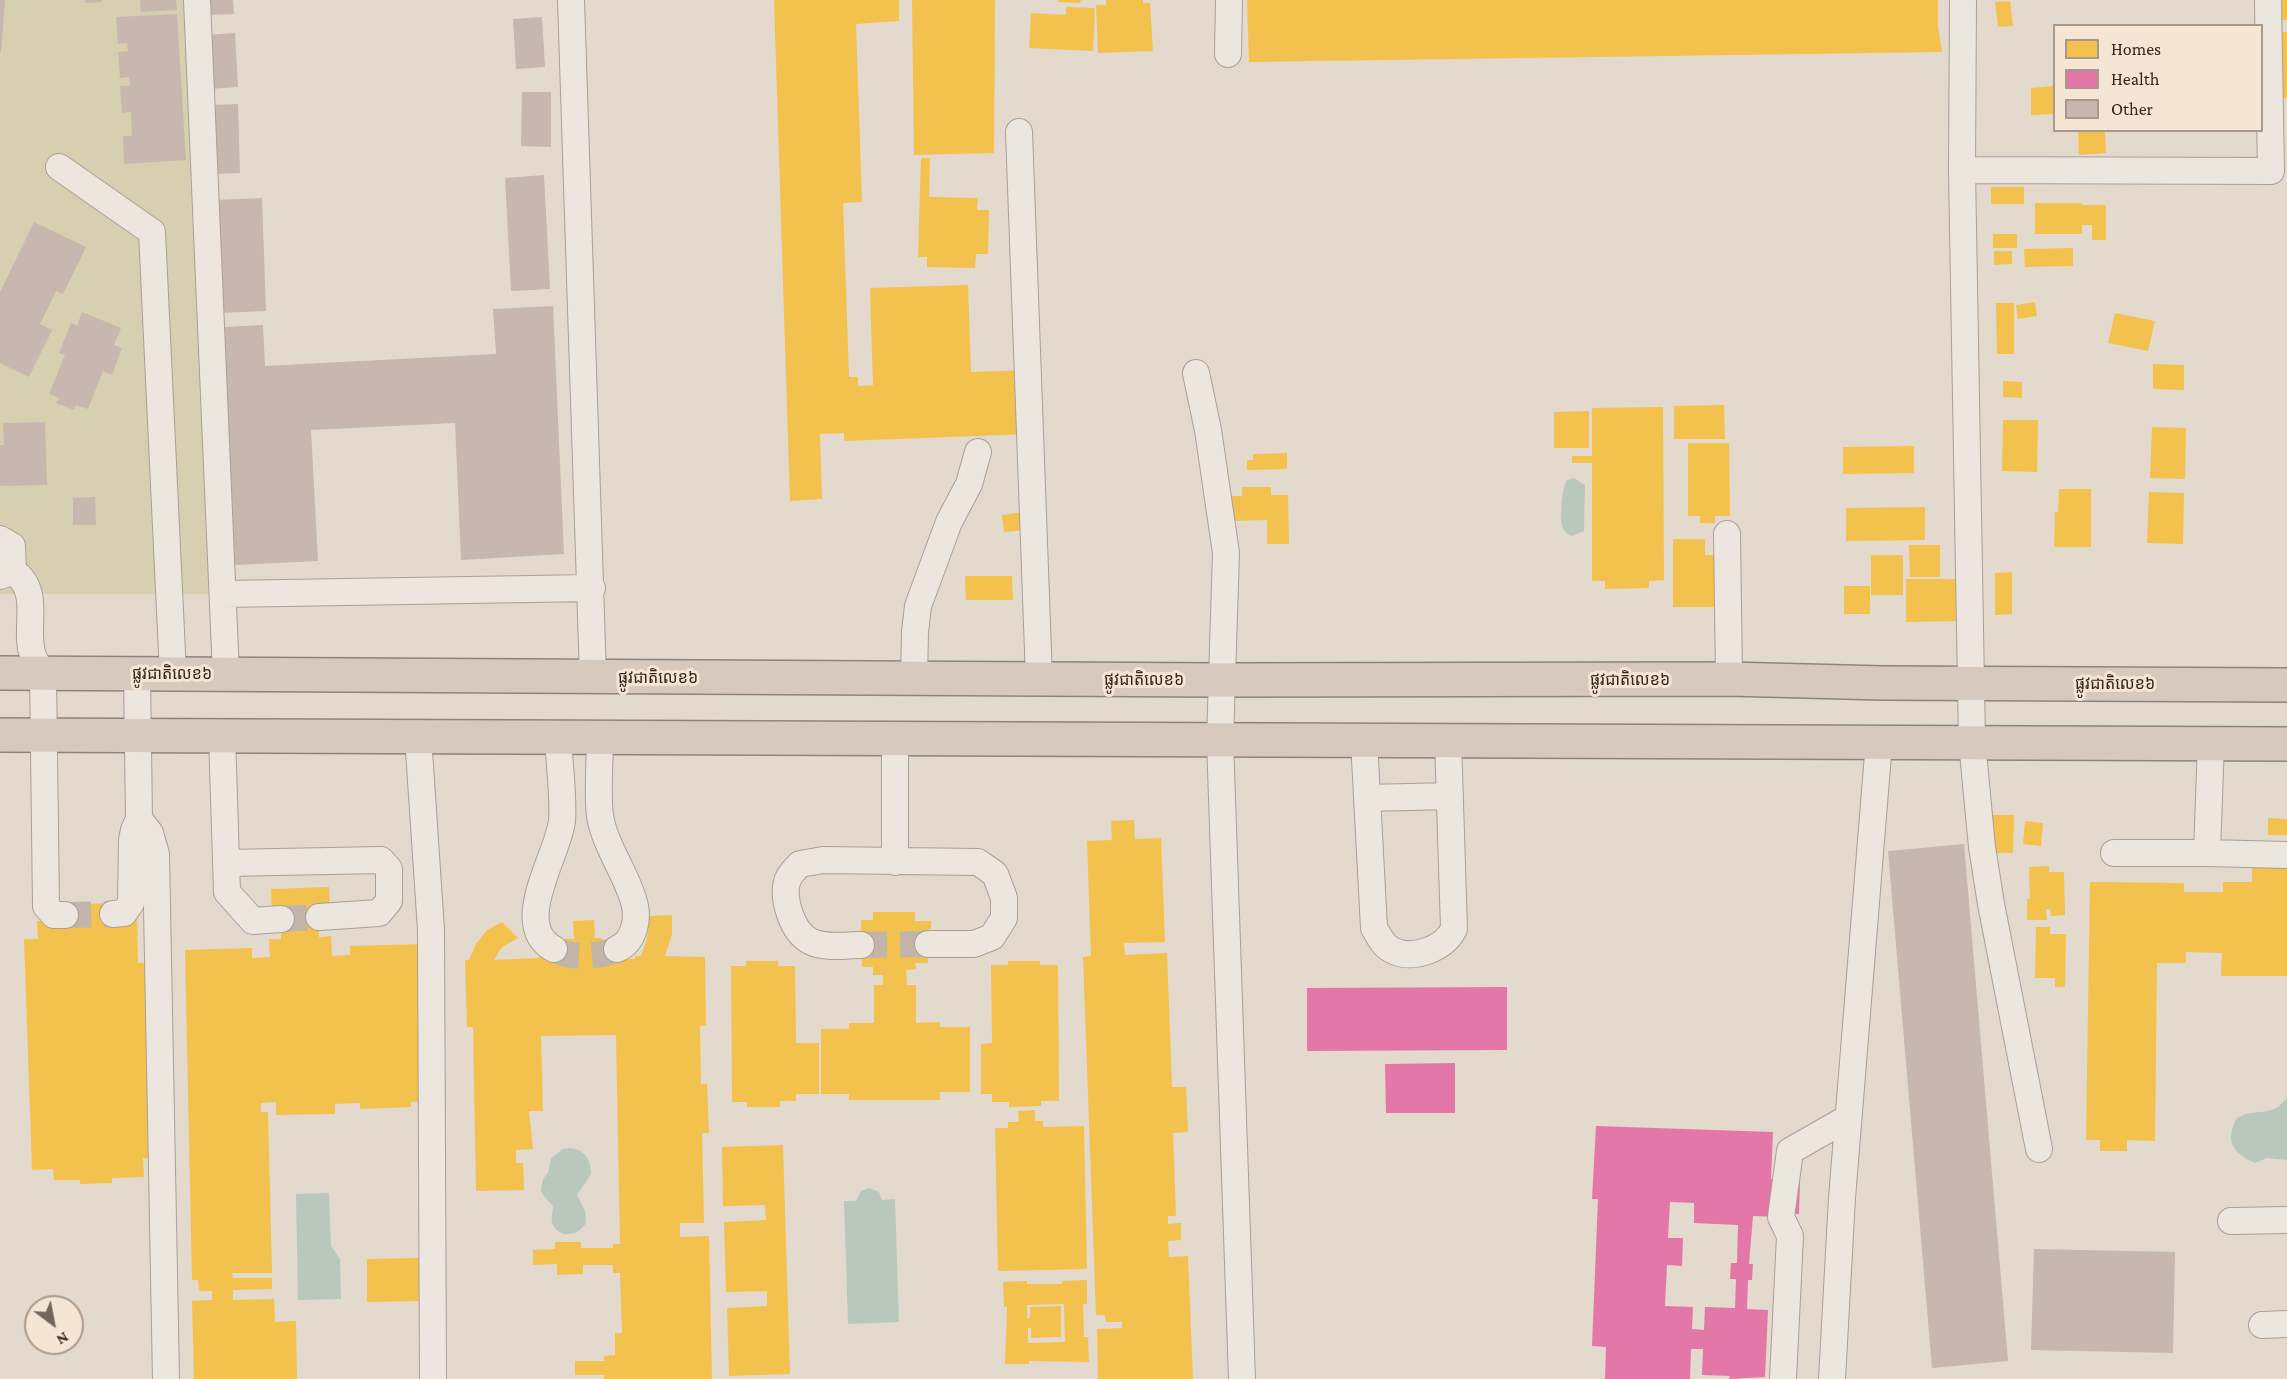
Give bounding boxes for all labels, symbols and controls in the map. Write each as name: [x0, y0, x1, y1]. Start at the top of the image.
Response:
legend: [2053, 24, 2263, 132]
text: Homes: [2111, 39, 2161, 59]
text: Health: [2111, 69, 2159, 89]
text: Other: [2111, 99, 2153, 119]
street label: ផ្លូវជាតិលេខ៦: [132, 664, 212, 684]
street label: ផ្លូវជាតិលេខ៦: [618, 668, 698, 688]
street label: ផ្លូវជាតិលេខ៦: [1104, 670, 1184, 690]
street label: ផ្លូវជាតិលេខ៦: [1590, 670, 1670, 690]
street label: ផ្លូវជាតិលេខ៦: [2075, 674, 2155, 694]
north arrow: [24, 1295, 84, 1355]
text: N: [54, 1329, 72, 1349]

